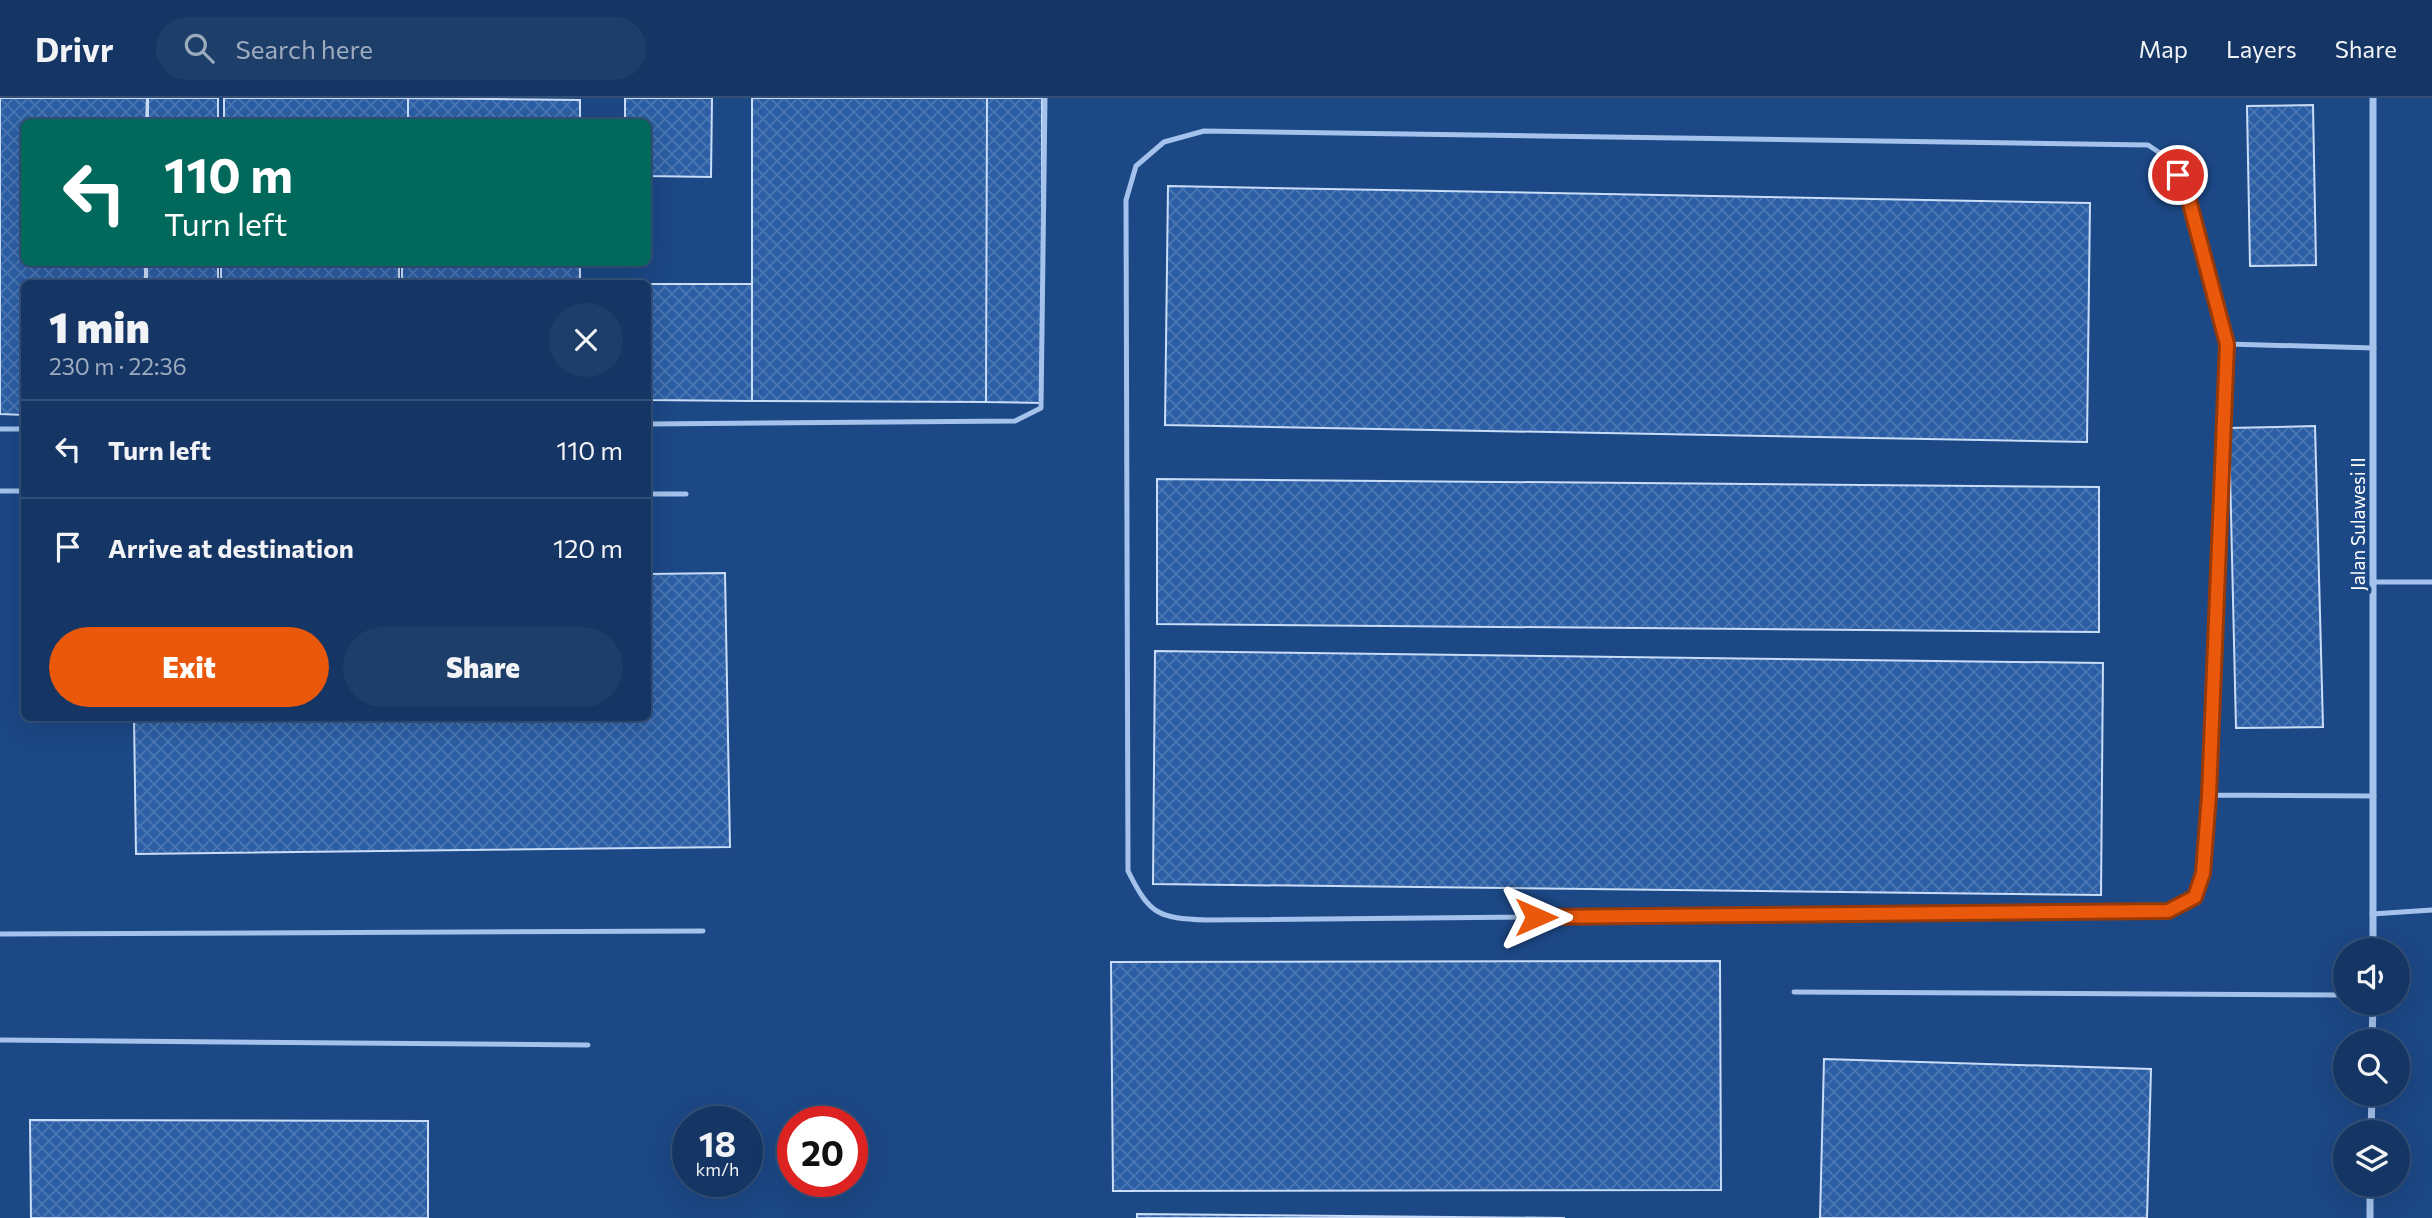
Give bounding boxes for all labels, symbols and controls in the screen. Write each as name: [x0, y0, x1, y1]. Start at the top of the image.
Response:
search box: [156, 17, 646, 80]
text: Drivr: [35, 28, 114, 69]
icon: search: [180, 29, 218, 67]
text: Search here: [236, 33, 373, 64]
text: Map: [2139, 34, 2188, 63]
text: Layers: [2226, 34, 2297, 63]
text: Share: [2335, 34, 2397, 63]
text: 110 m: [164, 143, 293, 203]
pin: [2148, 145, 2208, 205]
icon: left: [49, 147, 140, 238]
icon: arrive: [2159, 156, 2197, 194]
text: Turn left: [164, 203, 288, 243]
text: 1 min: [49, 300, 150, 352]
button: close: [549, 303, 623, 377]
text: 230 m · 22:36: [49, 352, 187, 380]
icon: left: [49, 430, 87, 468]
text: Turn left: [108, 434, 211, 465]
text: 110 m: [556, 434, 623, 465]
street label: Jalan Sulawesi II: [2346, 457, 2369, 591]
icon: arrive: [49, 528, 87, 566]
text: Arrive at destination: [108, 532, 354, 563]
text: 120 m: [553, 532, 623, 563]
button: Exit: [49, 627, 329, 707]
button: Share: [343, 627, 623, 707]
position arrow: [1499, 880, 1573, 954]
map controls: [2333, 938, 2410, 1197]
button: sound: [2333, 938, 2410, 1015]
button: search: [2333, 1029, 2410, 1106]
speed limit sign: 20: [777, 1106, 868, 1197]
button: layers: [2333, 1120, 2410, 1197]
text: 18: [699, 1121, 736, 1164]
text: km/h: [696, 1158, 739, 1180]

